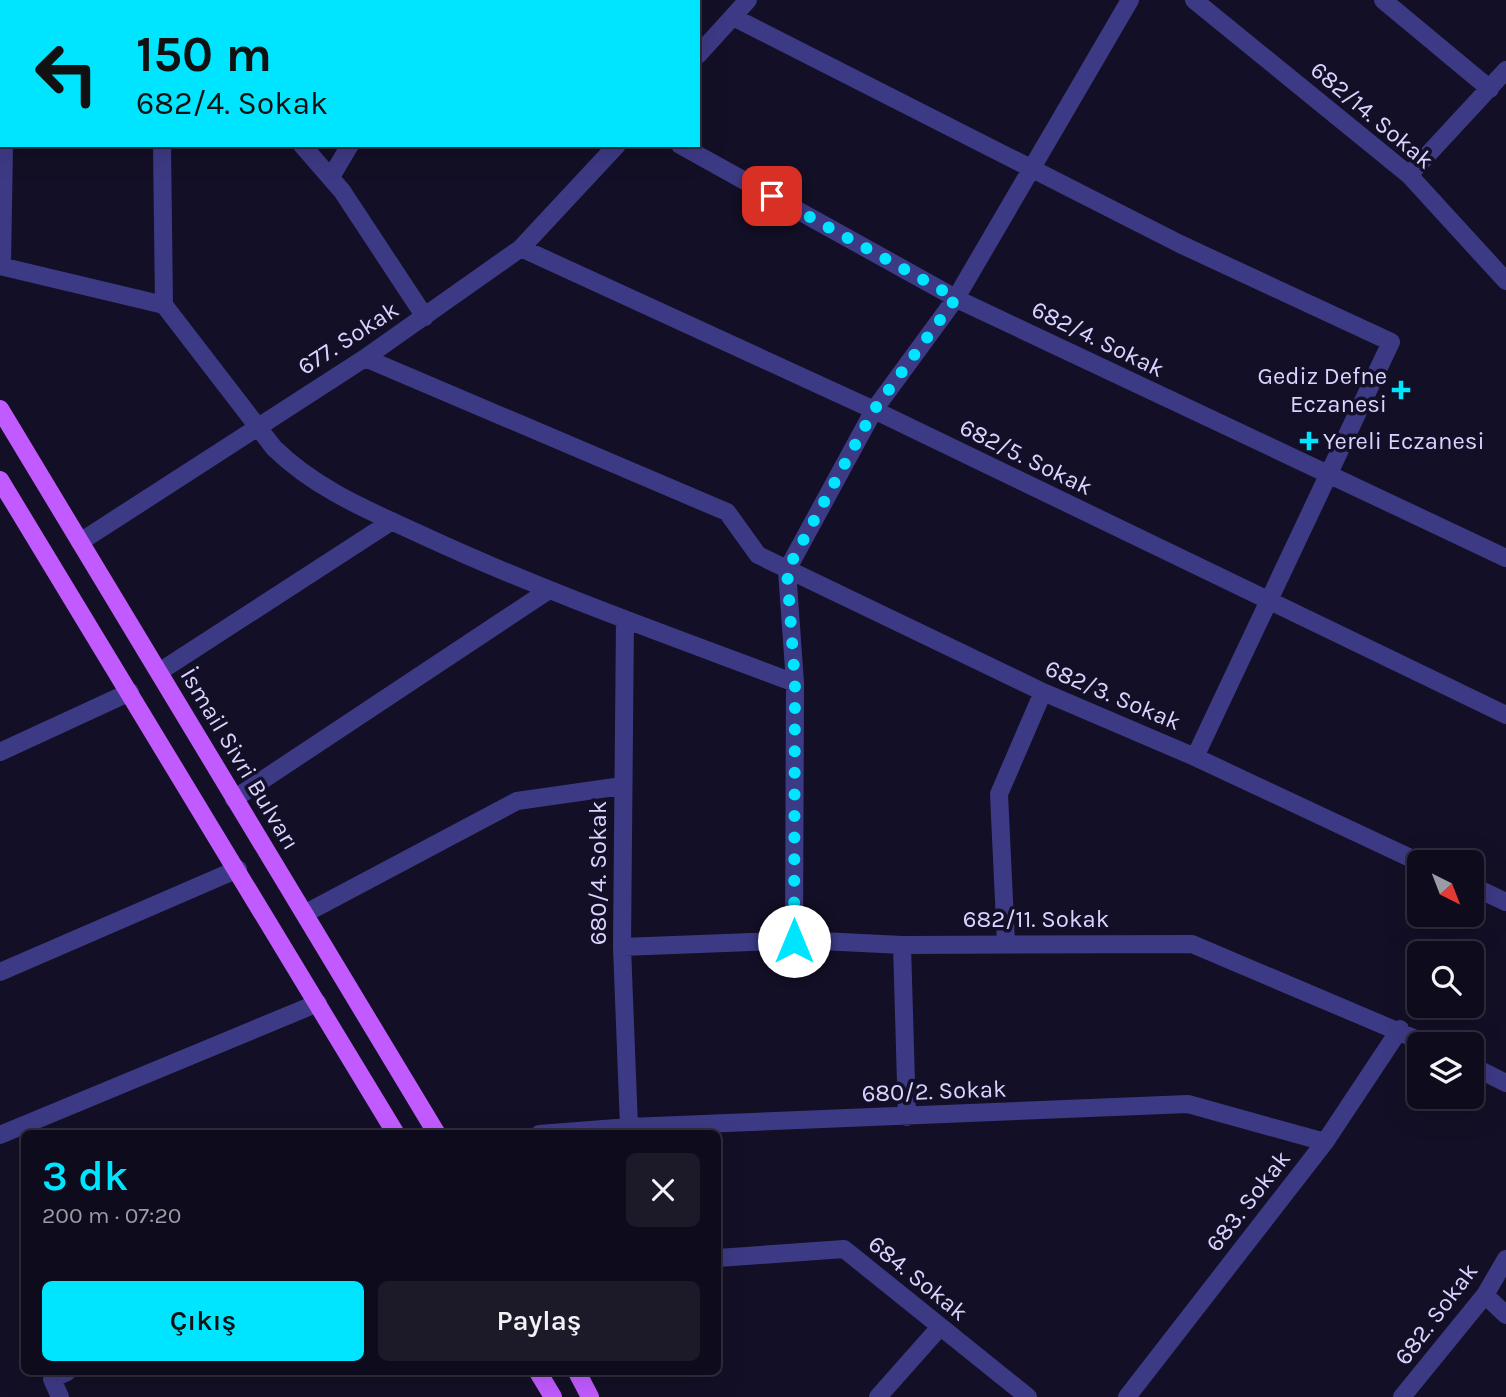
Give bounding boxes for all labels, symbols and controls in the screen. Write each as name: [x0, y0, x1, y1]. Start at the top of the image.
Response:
text: 150 m: [136, 26, 272, 83]
icon: left: [21, 28, 112, 119]
street label: 682/14. Sokak: [1305, 55, 1439, 175]
text: 682/4. Sokak: [136, 85, 328, 122]
pin: [742, 166, 802, 226]
icon: arrive: [753, 177, 791, 215]
street label: 677. Sokak: [293, 295, 403, 381]
street label: 682/4. Sokak: [1027, 295, 1169, 383]
place label: Gediz Defne Eczanesi: [1258, 362, 1387, 418]
marker: Gediz Defne Eczanesi: [1393, 382, 1409, 398]
street label: 682/5. Sokak: [955, 413, 1097, 501]
place label: Yereli Eczanesi: [1323, 427, 1485, 455]
marker: Yereli Eczanesi: [1301, 433, 1317, 449]
street label: 682/3. Sokak: [1041, 654, 1185, 736]
street label: İsmail Sivri Bulvarı: [175, 663, 305, 855]
street label: 680/4. Sokak: [584, 801, 612, 945]
north arrow: [1407, 850, 1484, 928]
map controls: [1407, 850, 1484, 1109]
position arrow: [757, 904, 831, 978]
street label: 682/11. Sokak: [963, 905, 1109, 933]
button: search: [1407, 941, 1484, 1018]
button: layers: [1407, 1032, 1484, 1109]
street label: 680/2. Sokak: [861, 1074, 1007, 1108]
street label: 683. Sokak: [1200, 1145, 1296, 1257]
text: 3 dk: [42, 1151, 128, 1201]
button: close: [626, 1153, 700, 1227]
text: 200 m · 07:20: [42, 1202, 181, 1229]
street label: 684. Sokak: [863, 1229, 973, 1327]
street label: 682. Sokak: [1389, 1258, 1483, 1370]
button: Çıkış: [42, 1281, 364, 1361]
button: Paylaş: [378, 1281, 700, 1361]

